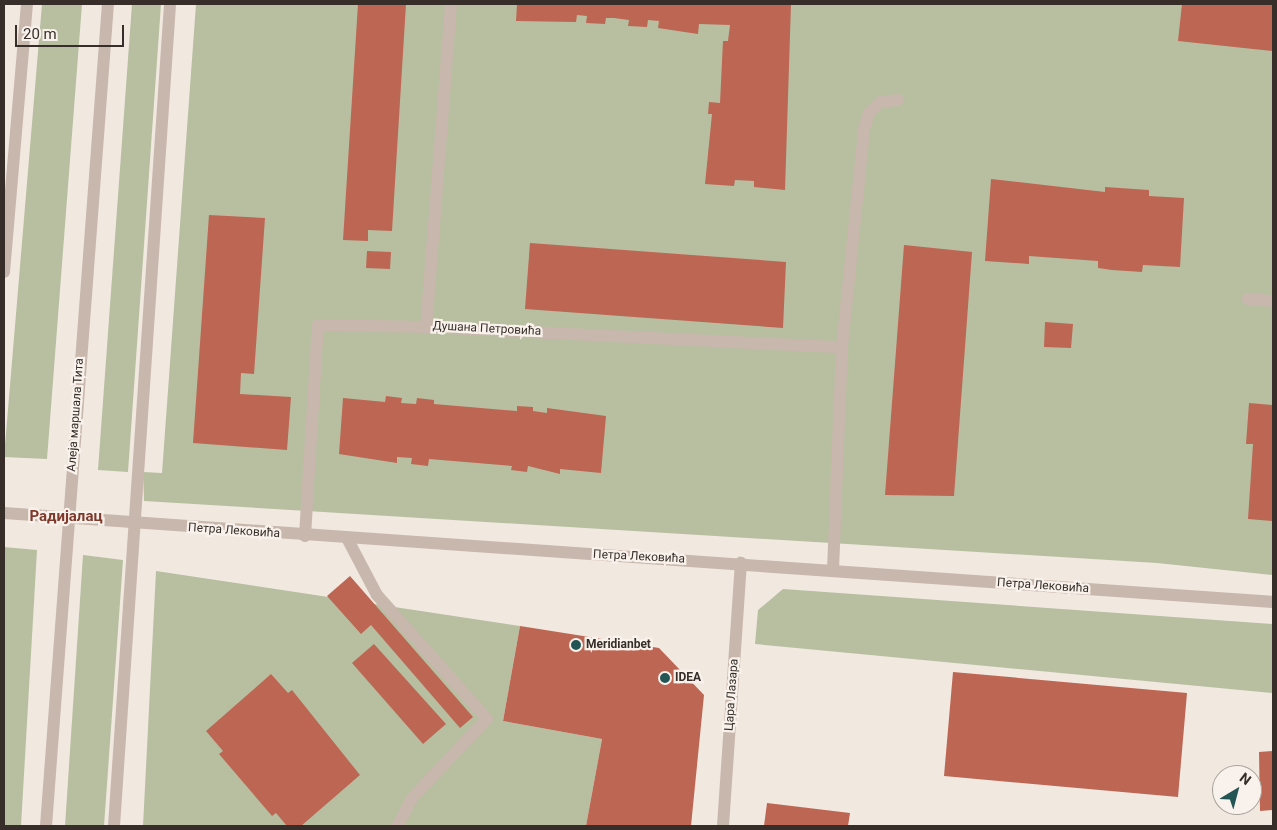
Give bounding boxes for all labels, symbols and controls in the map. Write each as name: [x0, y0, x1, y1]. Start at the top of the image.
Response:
scale bar: [18, 15, 126, 47]
text: 20 m: [23, 25, 57, 43]
street label: Душана Петровића: [432, 319, 542, 339]
street label: Алеја маршала Тита: [65, 358, 87, 472]
district label: Радијалац: [29, 508, 103, 526]
street label: Петра Лековића: [188, 521, 280, 541]
street label: Петра Лековића: [593, 547, 685, 567]
street label: Петра Лековића: [997, 576, 1089, 596]
place label: Meridianbet: [586, 638, 651, 652]
marker: Meridianbet: [570, 639, 582, 651]
street label: Цара Лазара: [722, 658, 742, 732]
place label: IDEA: [675, 671, 701, 685]
marker: IDEA: [659, 672, 671, 684]
north arrow: [1212, 765, 1262, 815]
text: N: [1237, 769, 1254, 788]

